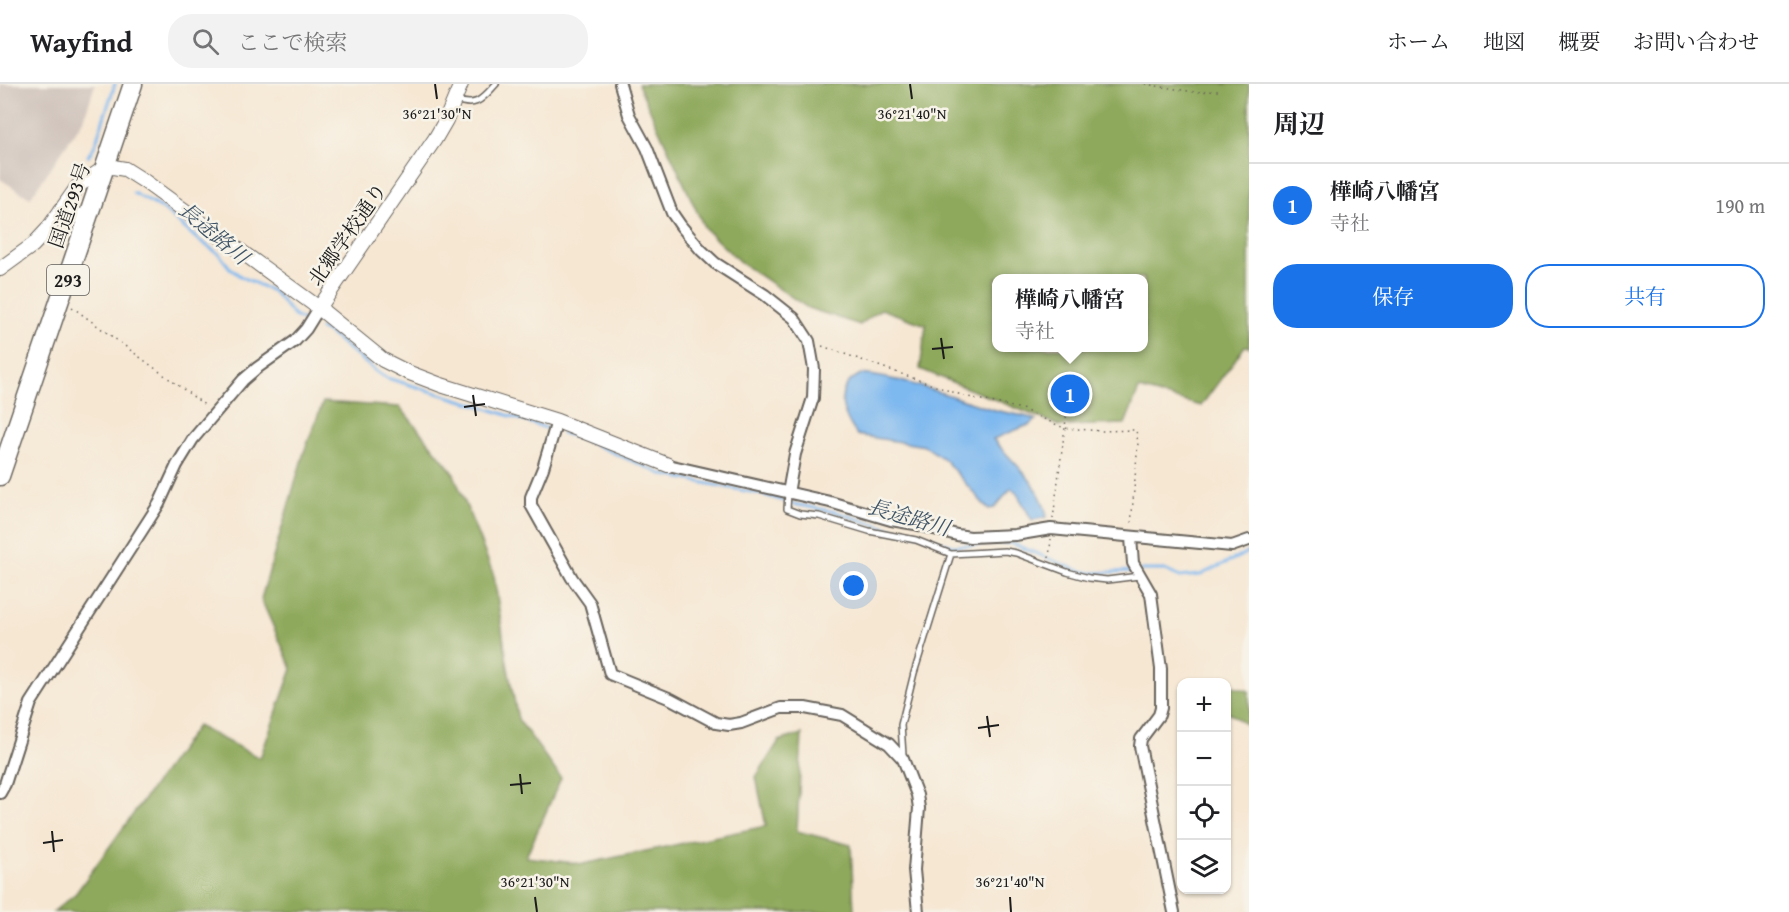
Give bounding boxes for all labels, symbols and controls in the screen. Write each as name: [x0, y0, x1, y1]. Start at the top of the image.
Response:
search box: [168, 14, 588, 68]
text: Wayfind: [30, 21, 132, 62]
icon: search: [189, 25, 222, 58]
text: ここで検索: [237, 26, 348, 58]
text: ホーム: [1387, 26, 1450, 57]
text: 地図: [1483, 26, 1525, 57]
text: 概要: [1558, 26, 1600, 57]
text: お問い合わせ: [1633, 26, 1759, 57]
text: 36°21'30"N: [403, 103, 472, 124]
text: 36°21'40"N: [878, 103, 947, 124]
text: 周辺: [1273, 104, 1325, 143]
street label: 国道293号: [41, 158, 97, 252]
text: 樺崎八幡宮: [1330, 175, 1440, 207]
street label: 北郷学校通り: [301, 177, 393, 291]
text: 1: [1287, 191, 1298, 220]
text: 190 m: [1715, 191, 1765, 220]
water label: 長途路川: [172, 194, 258, 273]
text: 寺社: [1330, 208, 1370, 237]
button: 保存: [1273, 264, 1513, 328]
button: 共有: [1525, 264, 1765, 328]
road number: 293: [47, 265, 89, 295]
popup: [992, 274, 1148, 352]
text: 樺崎八幡宮: [1015, 283, 1125, 315]
text: 寺社: [1015, 316, 1055, 345]
pin: 1: [1050, 372, 1090, 416]
water label: 長途路川: [864, 491, 956, 544]
your location: [839, 571, 868, 600]
map controls: [1177, 678, 1231, 894]
button: +: [1177, 678, 1231, 732]
button: −: [1177, 732, 1231, 786]
button: locate: [1177, 786, 1231, 840]
button: layers: [1177, 840, 1231, 894]
text: 36°21'30"N: [501, 871, 570, 892]
text: 36°21'40"N: [976, 871, 1045, 892]

